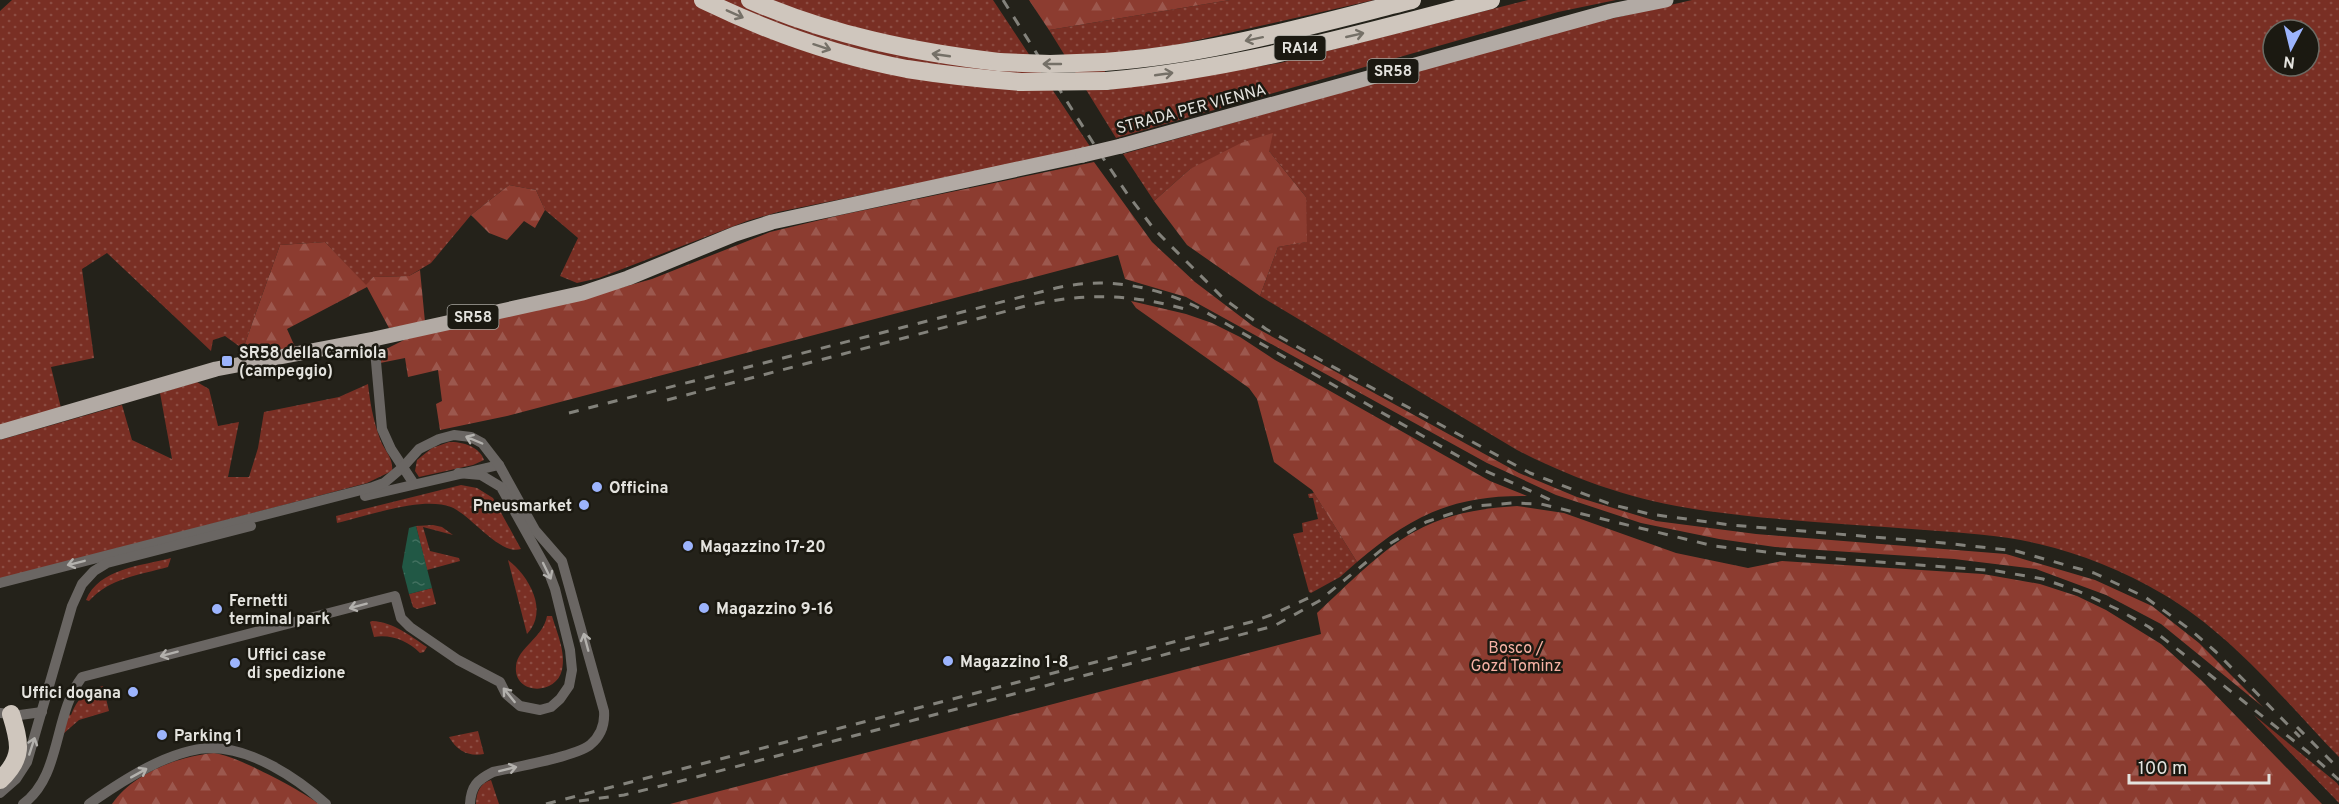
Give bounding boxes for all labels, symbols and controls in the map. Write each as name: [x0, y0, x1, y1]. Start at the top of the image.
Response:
one-way arrow: [725, 9, 743, 21]
north arrow: [2261, 18, 2321, 78]
one-way arrow: [1345, 29, 1364, 41]
one-way arrow: [1244, 33, 1263, 45]
road number: RA14: [1274, 36, 1326, 60]
one-way arrow: [813, 42, 832, 53]
one-way arrow: [932, 50, 952, 61]
text: N: [2282, 50, 2296, 72]
one-way arrow: [1042, 58, 1062, 70]
road number: SR58: [1368, 59, 1418, 83]
one-way arrow: [1153, 69, 1173, 80]
street label: STRADA PER VIENNA: [1114, 80, 1269, 140]
road number: SR58: [448, 305, 498, 329]
place label: SR58 della Carniola (campeggio): [239, 344, 386, 382]
marker: SR58 della Carniola (campeggio): [220, 354, 234, 368]
one-way arrow: [465, 434, 483, 445]
place label: Officina: [609, 479, 668, 499]
marker: Officina: [590, 480, 604, 494]
place label: Pneusmarket: [473, 497, 572, 517]
marker: Pneusmarket: [577, 498, 591, 512]
place label: Magazzino 17-20: [700, 538, 826, 558]
marker: Magazzino 17-20: [681, 539, 695, 553]
one-way arrow: [67, 557, 86, 569]
one-way arrow: [542, 561, 554, 579]
place label: Fernetti terminal park: [229, 592, 330, 630]
one-way arrow: [349, 600, 368, 612]
place label: Magazzino 9-16: [716, 600, 833, 620]
marker: Magazzino 9-16: [697, 601, 711, 615]
marker: Fernetti terminal park: [210, 602, 224, 616]
one-way arrow: [580, 633, 591, 652]
park label: Bosco / Gozd Tominz: [1470, 639, 1562, 677]
place label: Uffici case di spedizione: [247, 646, 346, 684]
one-way arrow: [160, 649, 179, 661]
place label: Magazzino 1-8: [960, 653, 1068, 673]
marker: Magazzino 1-8: [941, 654, 955, 668]
marker: Uffici case di spedizione: [228, 656, 242, 670]
place label: Uffici dogana: [21, 684, 121, 704]
marker: Uffici dogana: [126, 685, 140, 699]
one-way arrow: [502, 687, 515, 703]
place label: Parking 1: [174, 727, 242, 747]
marker: Parking 1: [155, 728, 169, 742]
one-way arrow: [28, 737, 39, 756]
scale bar: [2129, 747, 2268, 785]
text: 100 m: [2138, 758, 2187, 781]
one-way arrow: [498, 762, 517, 774]
one-way arrow: [130, 767, 147, 779]

